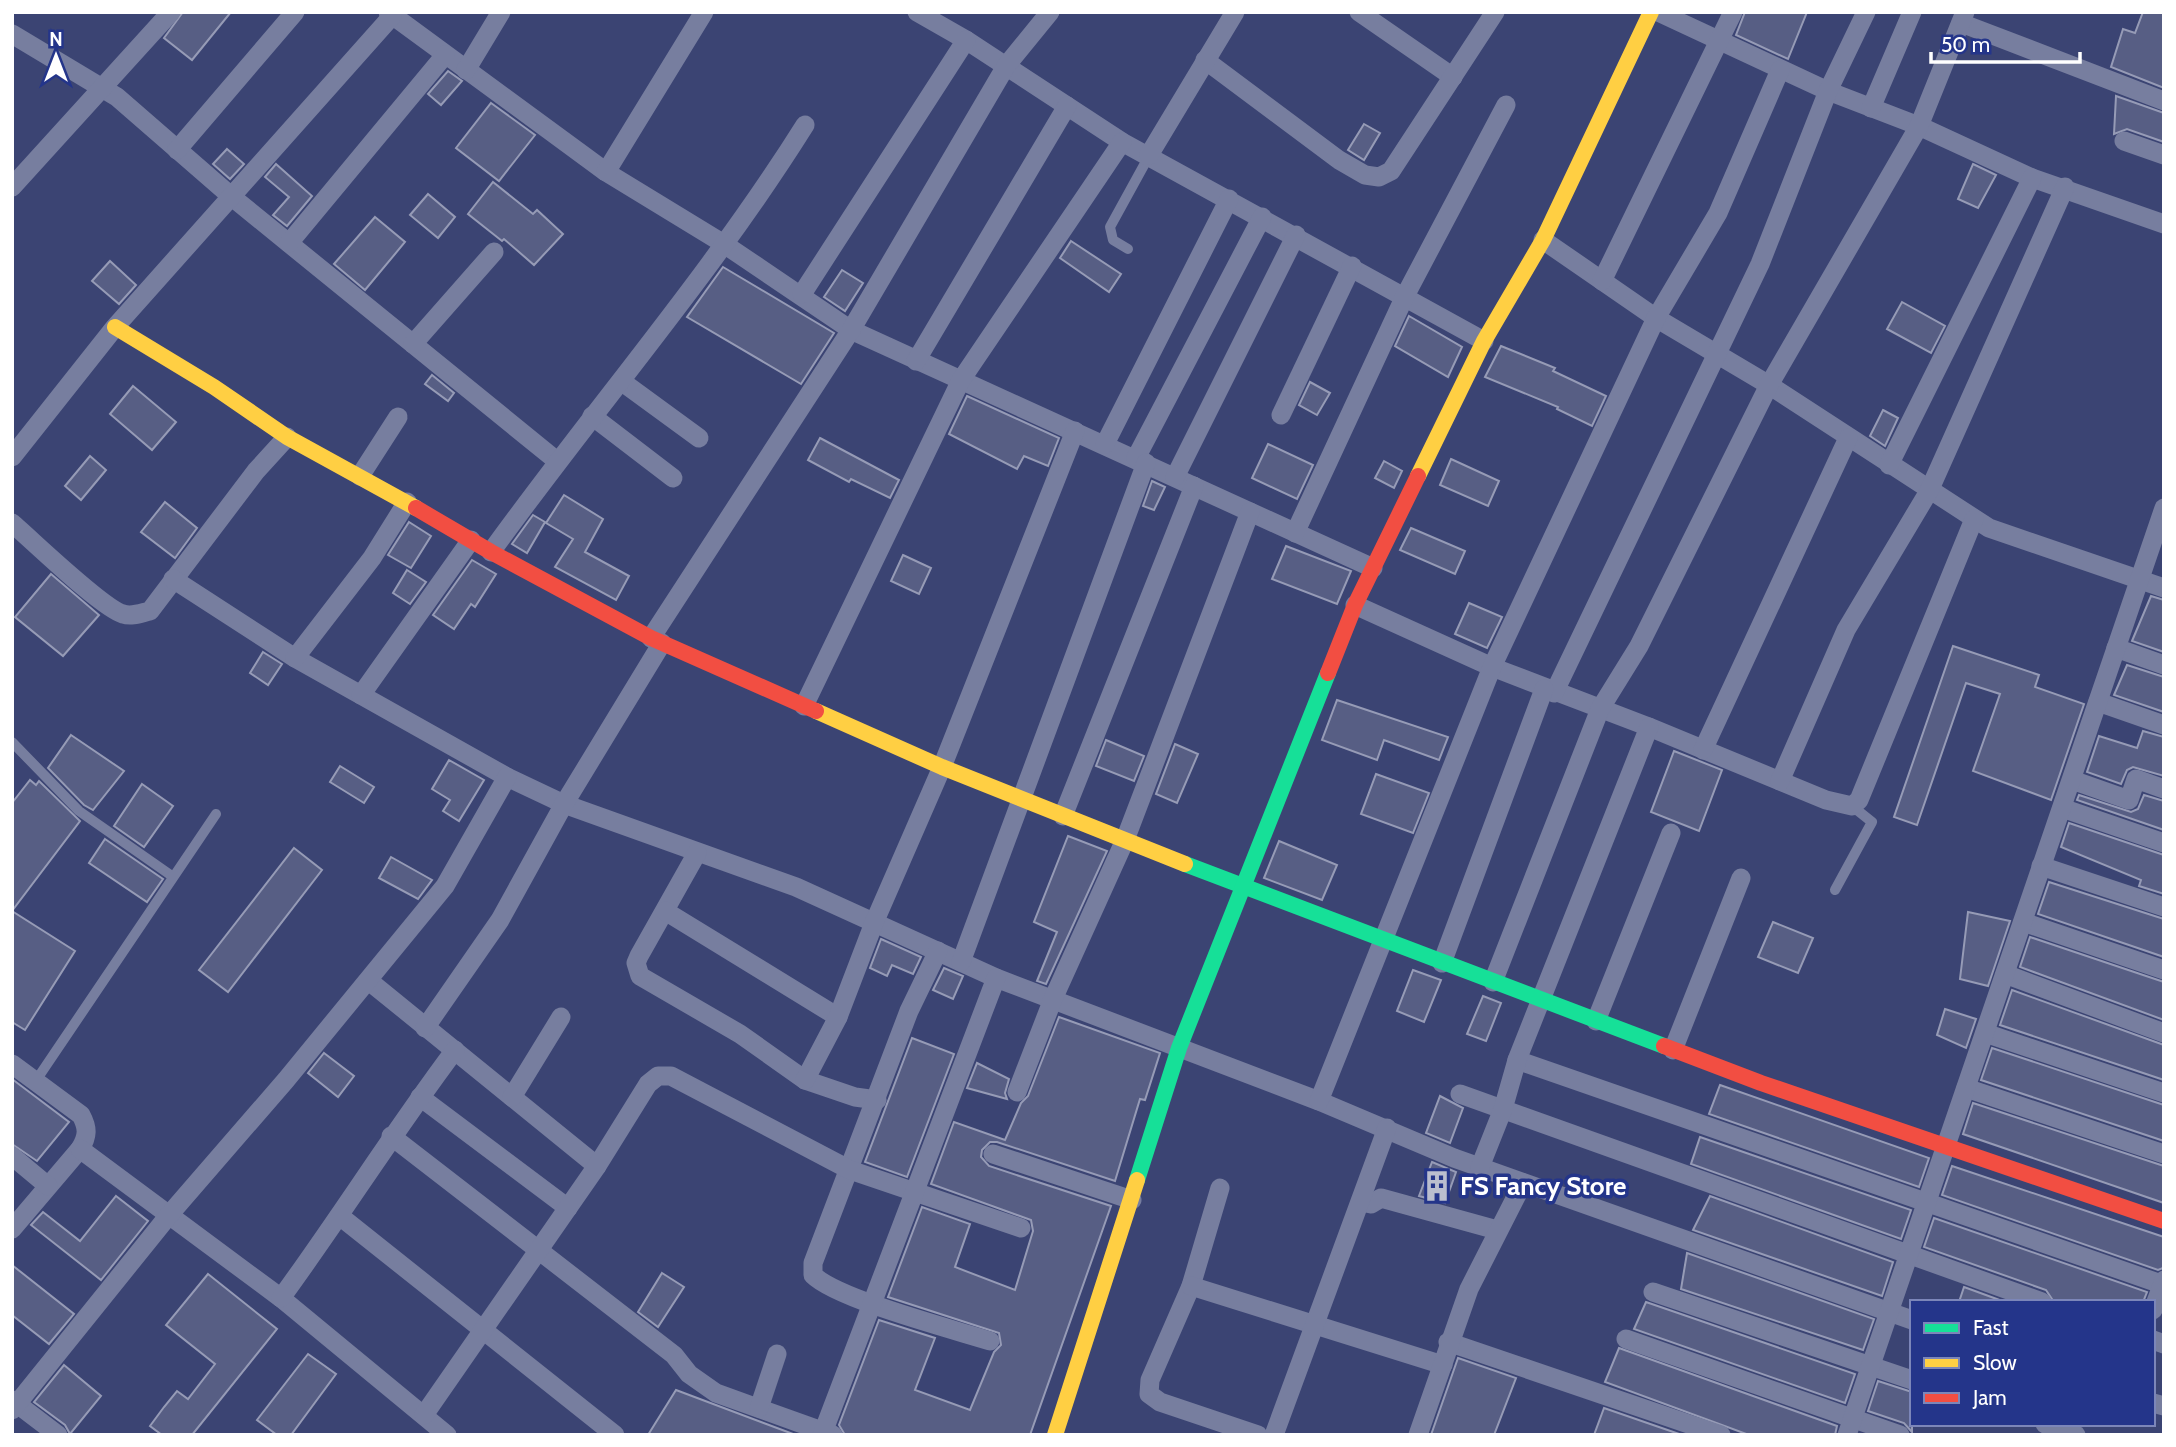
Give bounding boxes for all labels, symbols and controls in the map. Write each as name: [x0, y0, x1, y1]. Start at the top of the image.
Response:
north arrow: [21, 21, 91, 91]
scale bar: [1931, 21, 2080, 65]
text: N: [49, 28, 63, 51]
text: 50 m: [1941, 32, 1990, 57]
building icon: FS Fancy Store: [1420, 1169, 1454, 1203]
place label: FS Fancy Store: [1460, 1170, 1626, 1202]
legend: [1910, 1300, 2155, 1426]
text: Fast: [1973, 1315, 2009, 1340]
text: Slow: [1973, 1350, 2017, 1375]
text: Jam: [1972, 1385, 2007, 1410]

